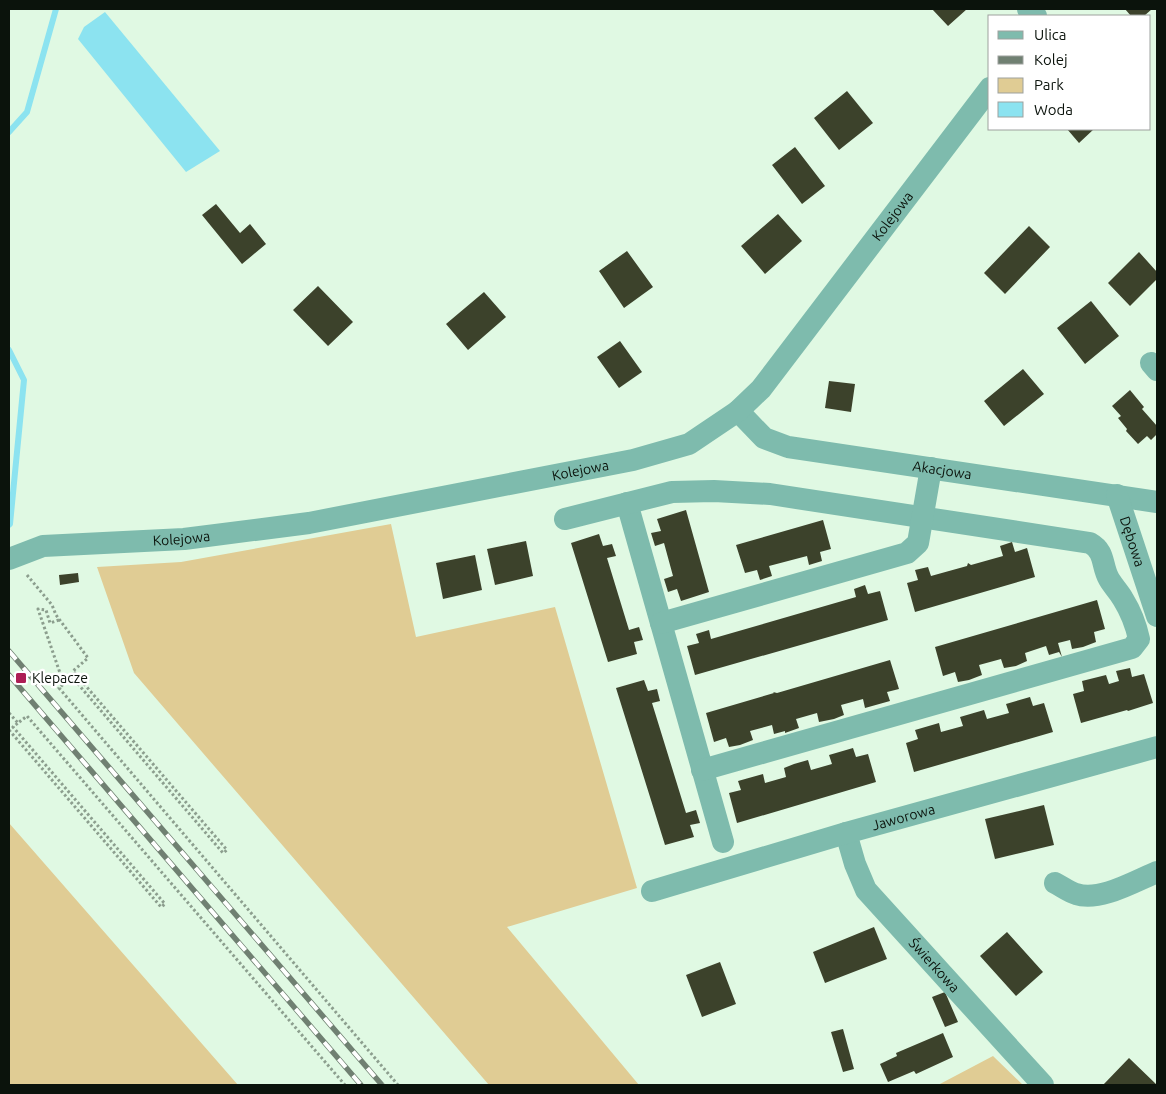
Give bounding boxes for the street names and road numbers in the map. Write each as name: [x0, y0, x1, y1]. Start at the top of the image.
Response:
street label: Kolejowa: [869, 188, 916, 244]
street label: Kolejowa: [551, 457, 610, 484]
street label: Akacjowa: [912, 458, 973, 482]
street label: Dębowa: [1117, 514, 1148, 569]
street label: Kolejowa: [152, 528, 211, 549]
street label: Jaworowa: [870, 801, 937, 833]
street label: Świerkowa: [906, 934, 963, 996]

